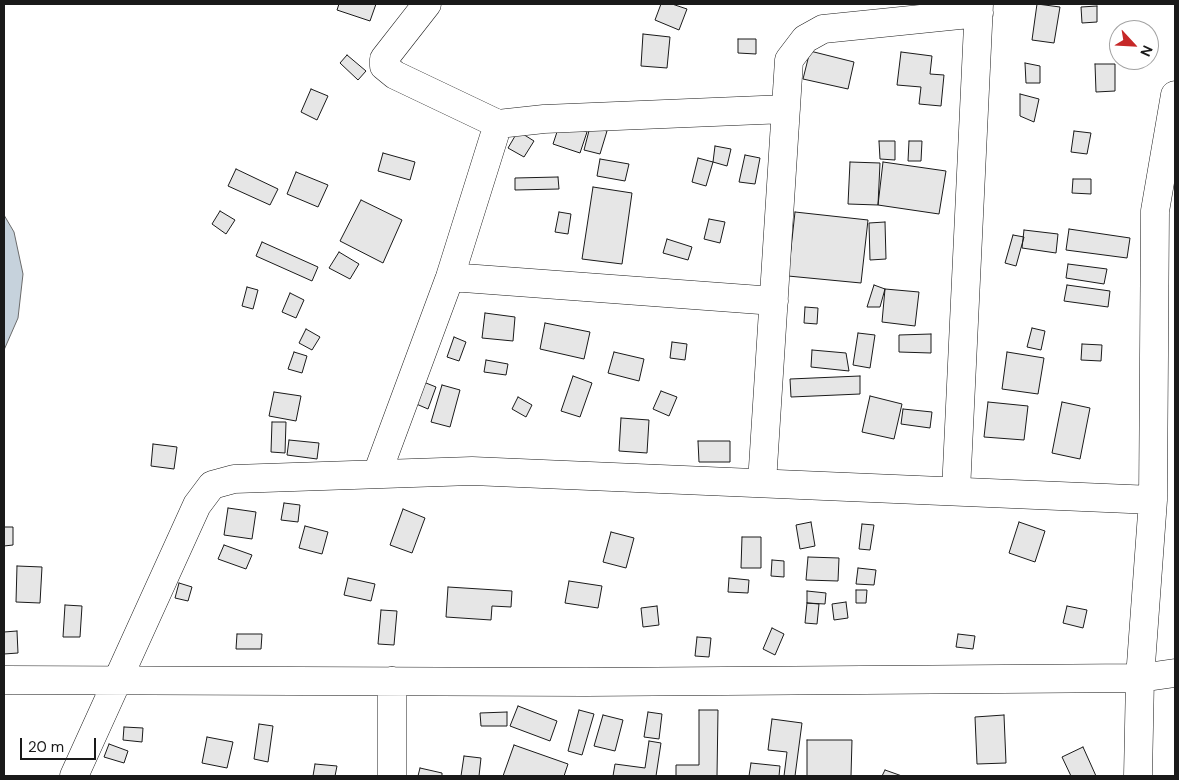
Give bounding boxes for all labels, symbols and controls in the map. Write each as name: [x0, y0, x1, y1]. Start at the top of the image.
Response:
north arrow: [1109, 20, 1159, 70]
text: N: [1136, 42, 1157, 59]
scale bar: [22, 728, 99, 760]
text: 20 m: [28, 737, 64, 757]

